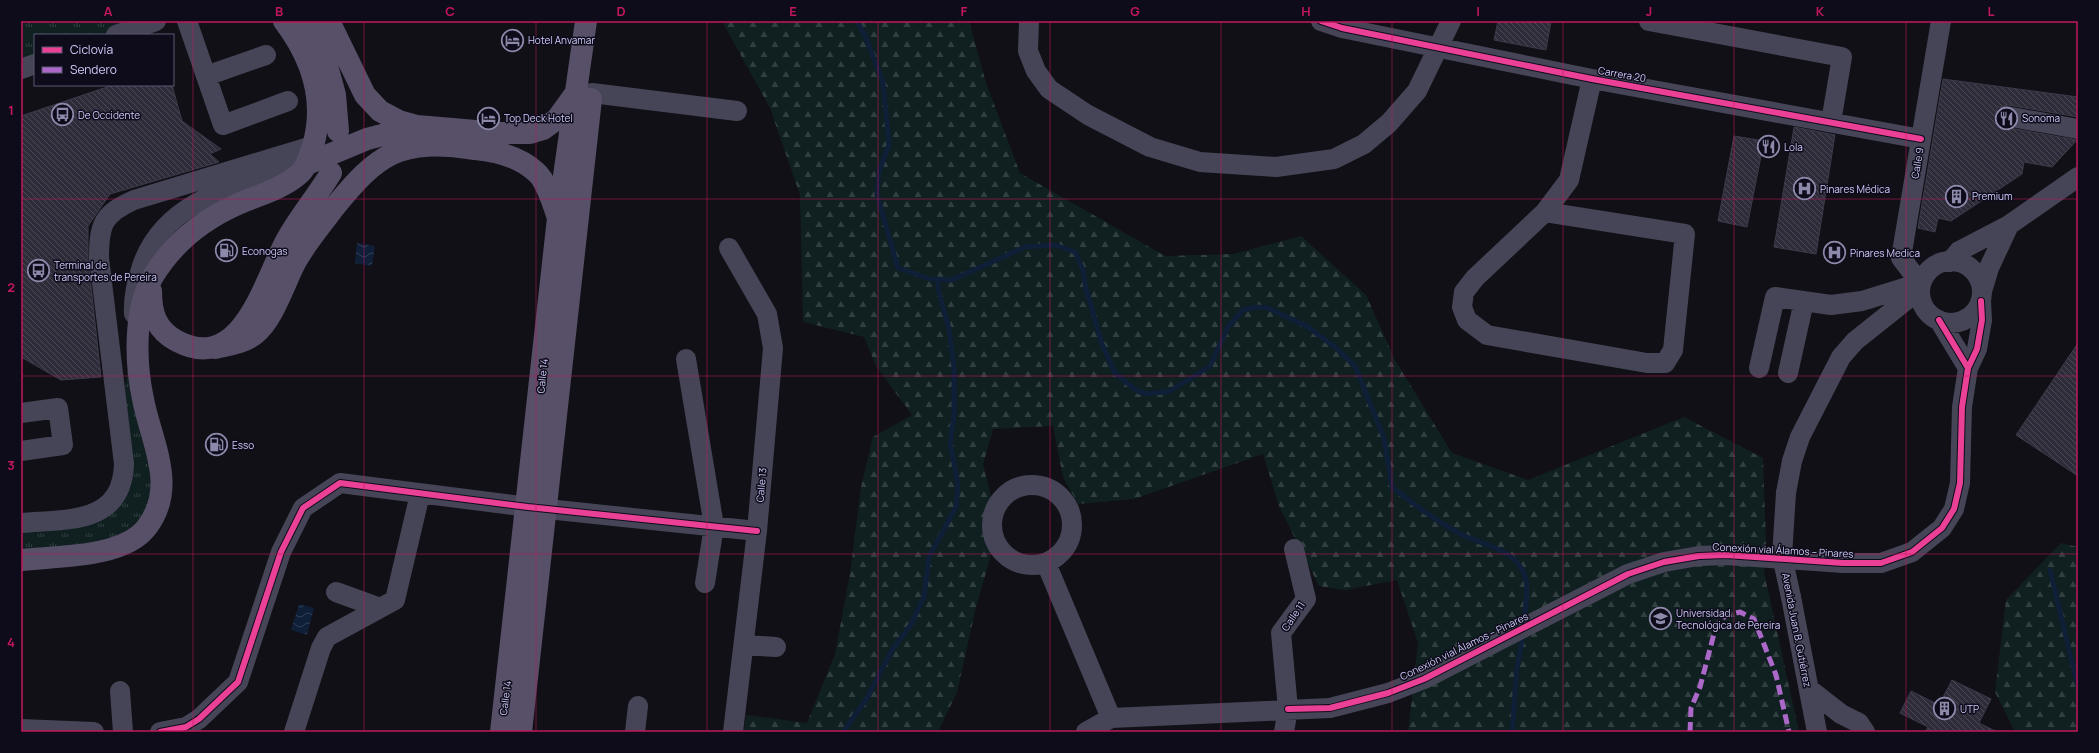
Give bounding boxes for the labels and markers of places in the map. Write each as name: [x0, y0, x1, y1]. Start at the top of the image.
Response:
hotel icon: Hotel Anvamar: [499, 27, 525, 53]
place label: Hotel Anvamar: [528, 33, 595, 47]
bus stop icon: De Occidente: [50, 102, 76, 128]
hotel icon: Top Deck Hotel: [475, 105, 501, 131]
restaurant icon: Sonoma: [1993, 105, 2019, 131]
place label: De Occidente: [78, 108, 140, 122]
place label: Top Deck Hotel: [504, 111, 573, 125]
place label: Sonoma: [2022, 111, 2060, 125]
restaurant icon: Lola: [1756, 134, 1782, 160]
place label: Lola: [1784, 140, 1803, 154]
hospital icon: Pinares Médica: [1792, 176, 1818, 202]
place label: Pinares Médica: [1820, 182, 1890, 196]
building icon: Premium: [1943, 183, 1969, 209]
place label: Premium: [1972, 189, 2012, 203]
fuel station icon: Econogas: [213, 238, 239, 264]
hospital icon: Pinares Medica: [1821, 240, 1847, 266]
place label: Econogas: [242, 244, 288, 258]
place label: Pinares Medica: [1850, 246, 1920, 260]
bus stop icon: Terminal de transportes de Pereira: [25, 258, 51, 284]
place label: Terminal de transportes de Pereira: [54, 258, 157, 284]
fuel station icon: Esso: [204, 432, 230, 458]
place label: Esso: [232, 438, 254, 452]
school or university icon: Universidad Tecnológica de Pereira: [1647, 606, 1673, 632]
place label: Universidad Tecnológica de Pereira: [1676, 606, 1780, 632]
building icon: UTP: [1931, 696, 1957, 722]
place label: UTP: [1960, 702, 1979, 716]

